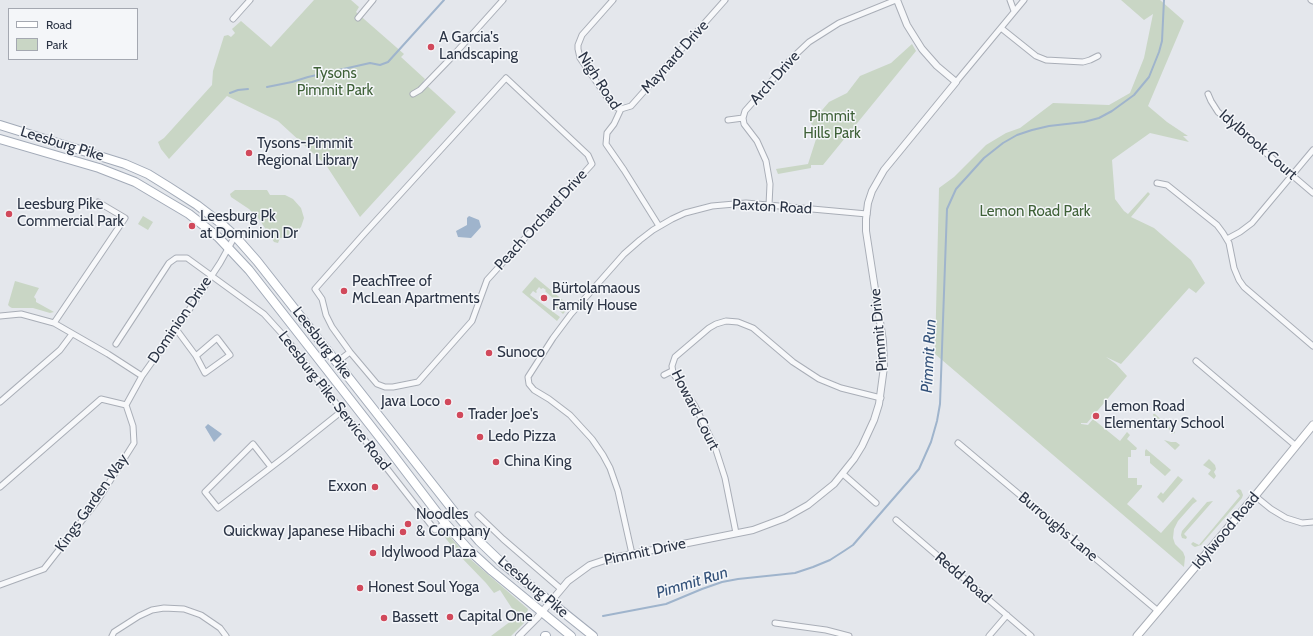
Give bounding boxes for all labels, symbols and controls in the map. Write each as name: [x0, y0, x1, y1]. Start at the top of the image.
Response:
legend: [8, 8, 138, 60]
text: Road: [46, 17, 72, 32]
street label: Maynard Drive: [638, 17, 712, 97]
place label: A Garcia's Landscaping: [439, 29, 518, 64]
text: Park: [46, 37, 68, 52]
marker: A Garcia's Landscaping: [426, 42, 436, 52]
street label: Arch Drive: [746, 48, 804, 108]
street label: Nigh Road: [574, 49, 624, 113]
park label: Tysons Pimmit Park: [297, 65, 373, 100]
street label: Idylbrook Court: [1215, 106, 1301, 184]
park label: Pimmit Hills Park: [803, 108, 861, 143]
street label: Leesburg Pike: [18, 123, 106, 165]
place label: Tysons-Pimmit Regional Library: [257, 135, 358, 170]
marker: Tysons-Pimmit Regional Library: [244, 148, 254, 158]
street label: Peach Orchard Drive: [491, 166, 591, 274]
place label: Leesburg Pike Commercial Park: [17, 196, 124, 231]
street label: Paxton Road: [731, 196, 813, 218]
park label: Lemon Road Park: [979, 203, 1091, 221]
place label: Leesburg Pk at Dominion Dr: [200, 208, 298, 243]
marker: Leesburg Pike Commercial Park: [4, 209, 14, 219]
marker: Leesburg Pk at Dominion Dr: [187, 221, 197, 231]
street label: Dominion Drive: [144, 273, 216, 367]
place label: PeachTree of McLean Apartments: [352, 273, 480, 308]
place label: Bürtolamaous Family House: [552, 280, 640, 315]
marker: PeachTree of McLean Apartments: [339, 286, 349, 296]
street label: Pimmit Drive: [866, 288, 892, 372]
marker: Bürtolamaous Family House: [539, 293, 549, 303]
street label: Leesburg Pike: [288, 303, 356, 383]
water label: Pimmit Run: [917, 318, 941, 394]
street label: Leesburg Pike Service Road: [274, 328, 394, 474]
place label: Sunoco: [497, 344, 545, 362]
marker: Sunoco: [484, 348, 494, 358]
street label: Howard Court: [667, 367, 723, 453]
place label: Java Loco: [381, 393, 440, 411]
marker: Java Loco: [443, 397, 453, 407]
place label: Lemon Road Elementary School: [1104, 398, 1224, 433]
place label: Trader Joe's: [468, 406, 539, 424]
marker: Trader Joe's: [455, 410, 465, 420]
marker: Lemon Road Elementary School: [1091, 411, 1101, 421]
place label: Ledo Pizza: [488, 428, 556, 446]
marker: Ledo Pizza: [475, 432, 485, 442]
street label: Kings Garden Way: [52, 451, 132, 555]
place label: China King: [504, 453, 571, 471]
marker: China King: [491, 457, 501, 467]
place label: Exxon: [328, 478, 367, 496]
marker: Exxon: [370, 482, 380, 492]
street label: Burroughs Lane: [1015, 489, 1101, 565]
street label: Idylwood Road: [1189, 489, 1263, 573]
place label: Noodles & Company: [416, 506, 490, 541]
marker: Noodles & Company: [403, 519, 413, 529]
place label: Quickway Japanese Hibachi: [223, 523, 395, 541]
marker: Quickway Japanese Hibachi: [398, 527, 408, 537]
street label: Pimmit Drive: [602, 535, 688, 569]
place label: Idylwood Plaza: [381, 544, 476, 562]
marker: Idylwood Plaza: [368, 548, 378, 558]
street label: Redd Road: [931, 549, 995, 607]
street label: Leesburg Pike: [494, 552, 572, 622]
water label: Pimmit Run: [654, 563, 730, 603]
place label: Honest Soul Yoga: [368, 579, 479, 597]
marker: Honest Soul Yoga: [355, 583, 365, 593]
place label: Capital One: [458, 608, 533, 626]
place label: Bassett: [392, 609, 438, 627]
marker: Capital One: [445, 612, 455, 622]
marker: Bassett: [379, 613, 389, 623]

